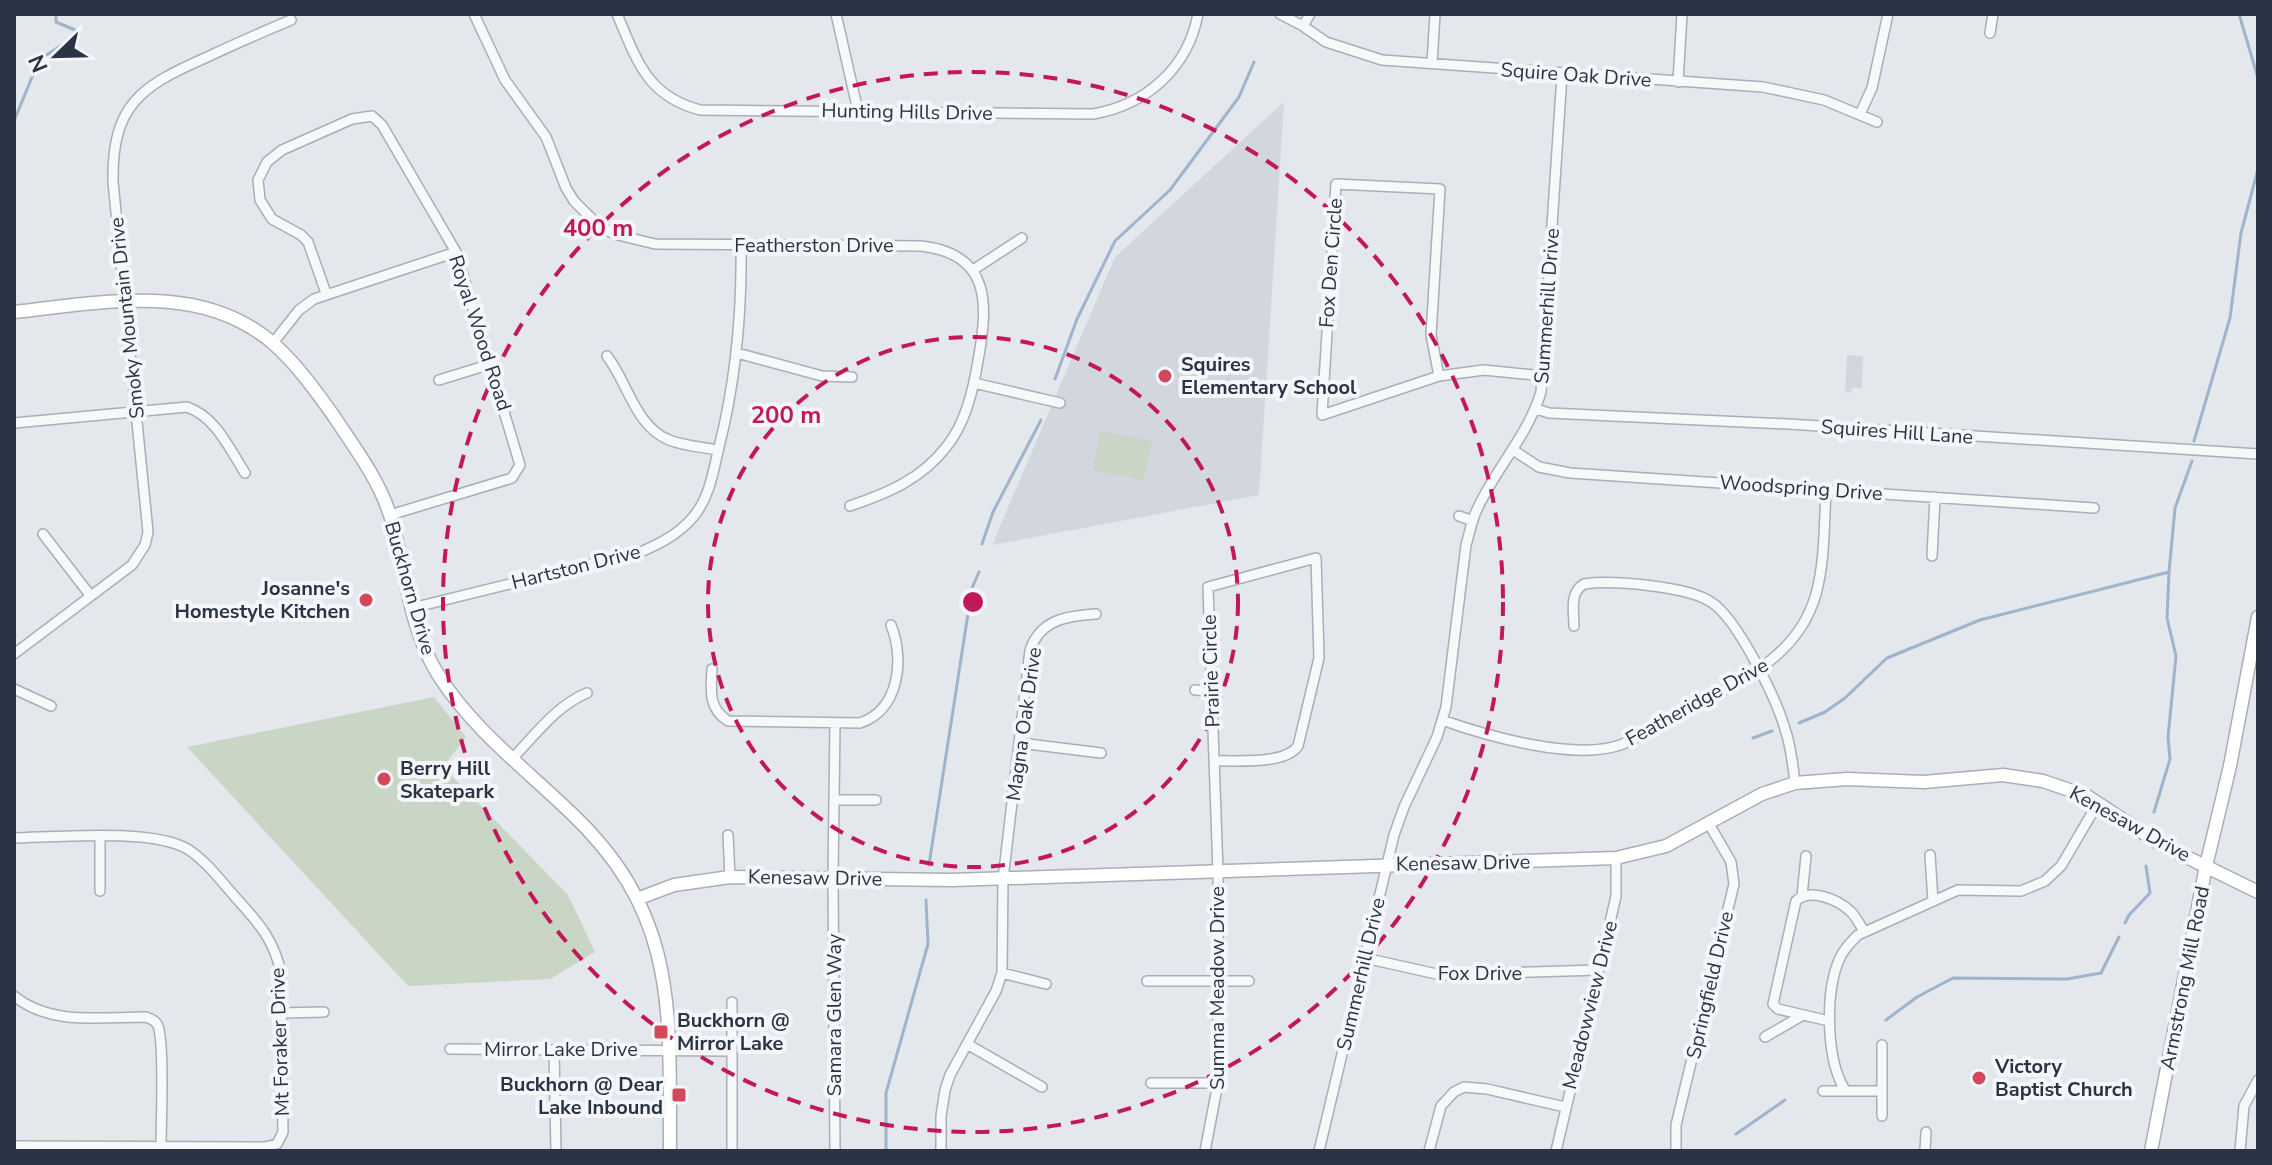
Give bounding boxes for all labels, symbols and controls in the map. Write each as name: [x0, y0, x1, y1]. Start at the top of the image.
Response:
north arrow: [16, 16, 96, 96]
text: N: [21, 50, 56, 77]
street label: Squire Oak Drive: [1500, 56, 1652, 94]
street label: Hunting Hills Drive: [821, 97, 993, 127]
street label: Fox Den Circle: [1313, 197, 1349, 329]
text: 400 m: [563, 212, 633, 244]
street label: Smoky Mountain Drive: [103, 216, 151, 420]
street label: Summerhill Drive: [1528, 227, 1566, 385]
street label: Featherston Drive: [734, 232, 894, 259]
street label: Royal Wood Road: [442, 252, 518, 414]
place label: Squires Elementary School: [1181, 351, 1357, 401]
marker: Squires Elementary School: [1156, 367, 1174, 385]
text: 200 m: [751, 399, 821, 431]
street label: Squires Hill Lane: [1820, 413, 1974, 451]
street label: Woodspring Drive: [1719, 469, 1883, 507]
street label: Buckhorn Drive: [378, 518, 442, 658]
street label: Hartston Drive: [509, 538, 643, 596]
place label: Josanne's Homestyle Kitchen: [174, 575, 350, 625]
centre of rings: [959, 588, 987, 616]
marker: Josanne's Homestyle Kitchen: [357, 591, 375, 609]
street label: Prairie Circle: [1196, 614, 1226, 728]
street label: Magna Oak Drive: [1000, 645, 1048, 803]
street label: Featheridge Drive: [1621, 652, 1773, 752]
place label: Berry Hill Skatepark: [400, 755, 495, 805]
marker: Berry Hill Skatepark: [375, 770, 393, 788]
street label: Kenesaw Drive: [2065, 780, 2195, 868]
street label: Kenesaw Drive: [1396, 848, 1530, 878]
street label: Kenesaw Drive: [748, 863, 882, 893]
street label: Armstrong Mill Road: [2154, 884, 2216, 1072]
street label: Summa Meadow Drive: [1204, 886, 1231, 1090]
street label: Summerhill Drive: [1330, 895, 1392, 1053]
street label: Springfield Drive: [1680, 909, 1740, 1061]
street label: Meadowview Drive: [1556, 918, 1624, 1092]
street label: Samara Glen Way: [821, 933, 848, 1096]
street label: Fox Drive: [1438, 960, 1522, 987]
street label: Mt Foraker Drive: [264, 967, 296, 1117]
place label: Buckhorn @ Mirror Lake: [677, 1007, 790, 1057]
marker: Buckhorn @ Mirror Lake: [652, 1023, 670, 1041]
street label: Mirror Lake Drive: [484, 1036, 638, 1063]
place label: Victory Baptist Church: [1994, 1053, 2133, 1103]
marker: Victory Baptist Church: [1970, 1069, 1988, 1087]
place label: Buckhorn @ Dear Lake Inbound: [500, 1071, 663, 1121]
marker: Buckhorn @ Dear Lake Inbound: [670, 1086, 688, 1104]

